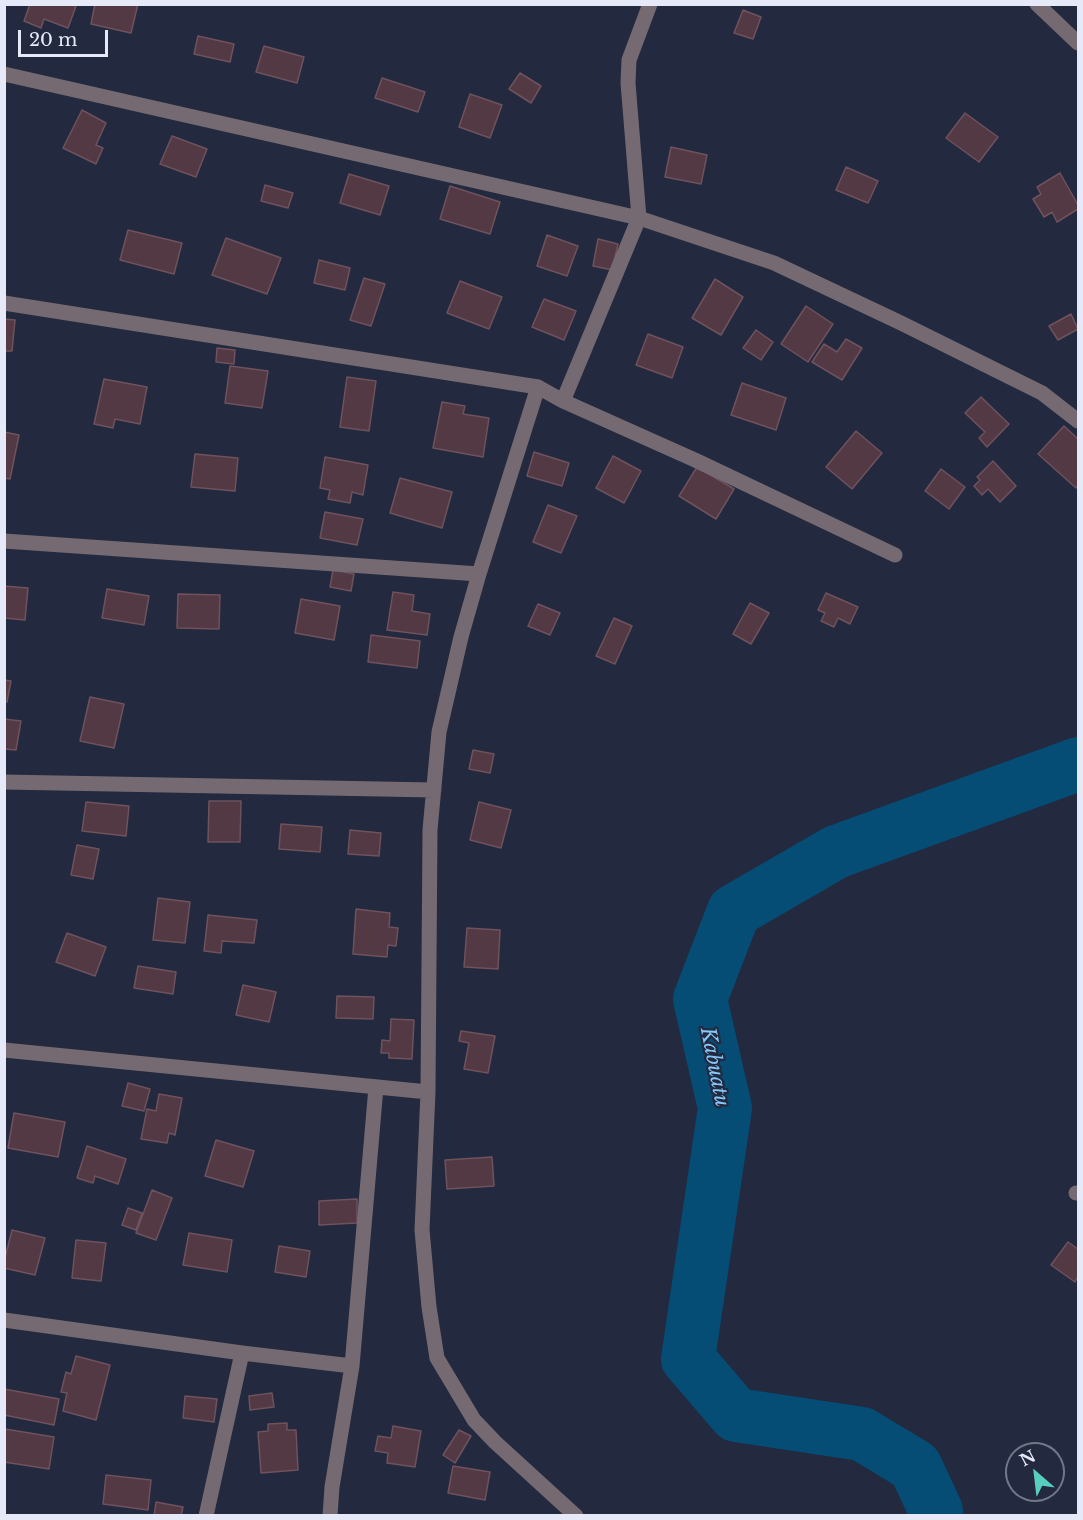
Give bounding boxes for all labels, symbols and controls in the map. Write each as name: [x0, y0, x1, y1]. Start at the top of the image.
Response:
scale bar: [21, 18, 111, 56]
text: 20 m: [29, 29, 77, 51]
water label: Kabuatu: [695, 1025, 733, 1109]
north arrow: [1005, 1442, 1065, 1502]
text: N: [1016, 1446, 1039, 1470]

